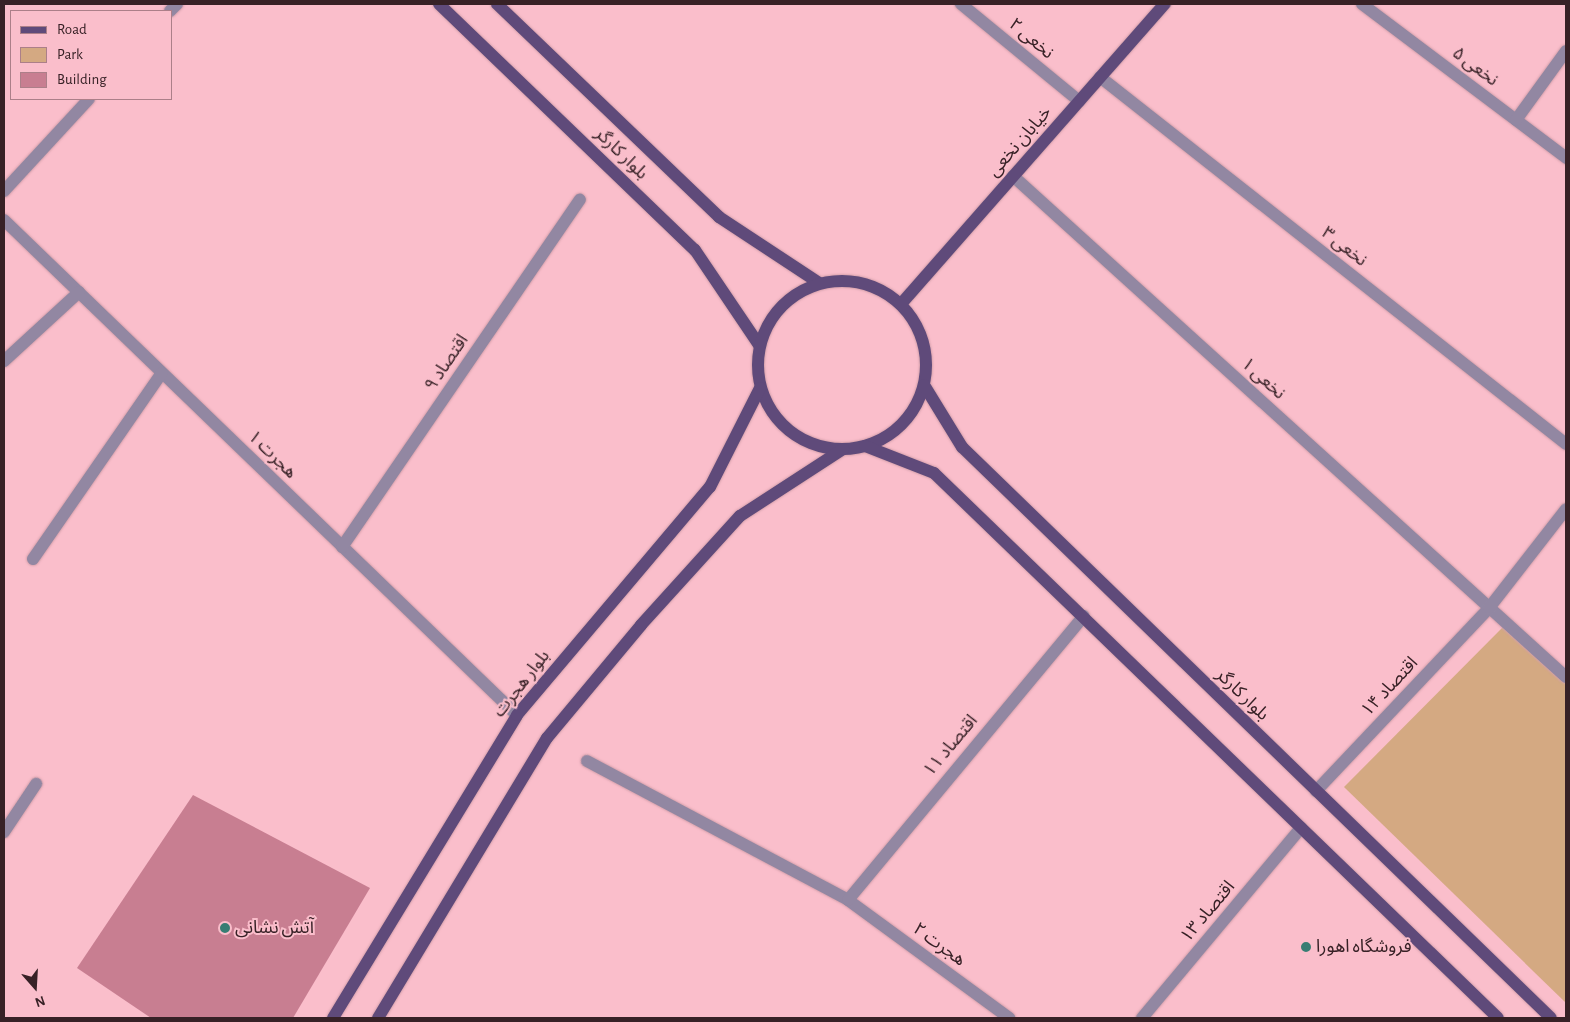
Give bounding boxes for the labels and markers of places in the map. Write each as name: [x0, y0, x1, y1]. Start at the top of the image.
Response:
place label: آتش نشانی: [235, 917, 314, 939]
marker: آتش نشانی: [219, 922, 231, 934]
place label: فروشگاه اهورا: [1316, 936, 1412, 958]
marker: فروشگاه اهورا: [1300, 941, 1312, 953]

